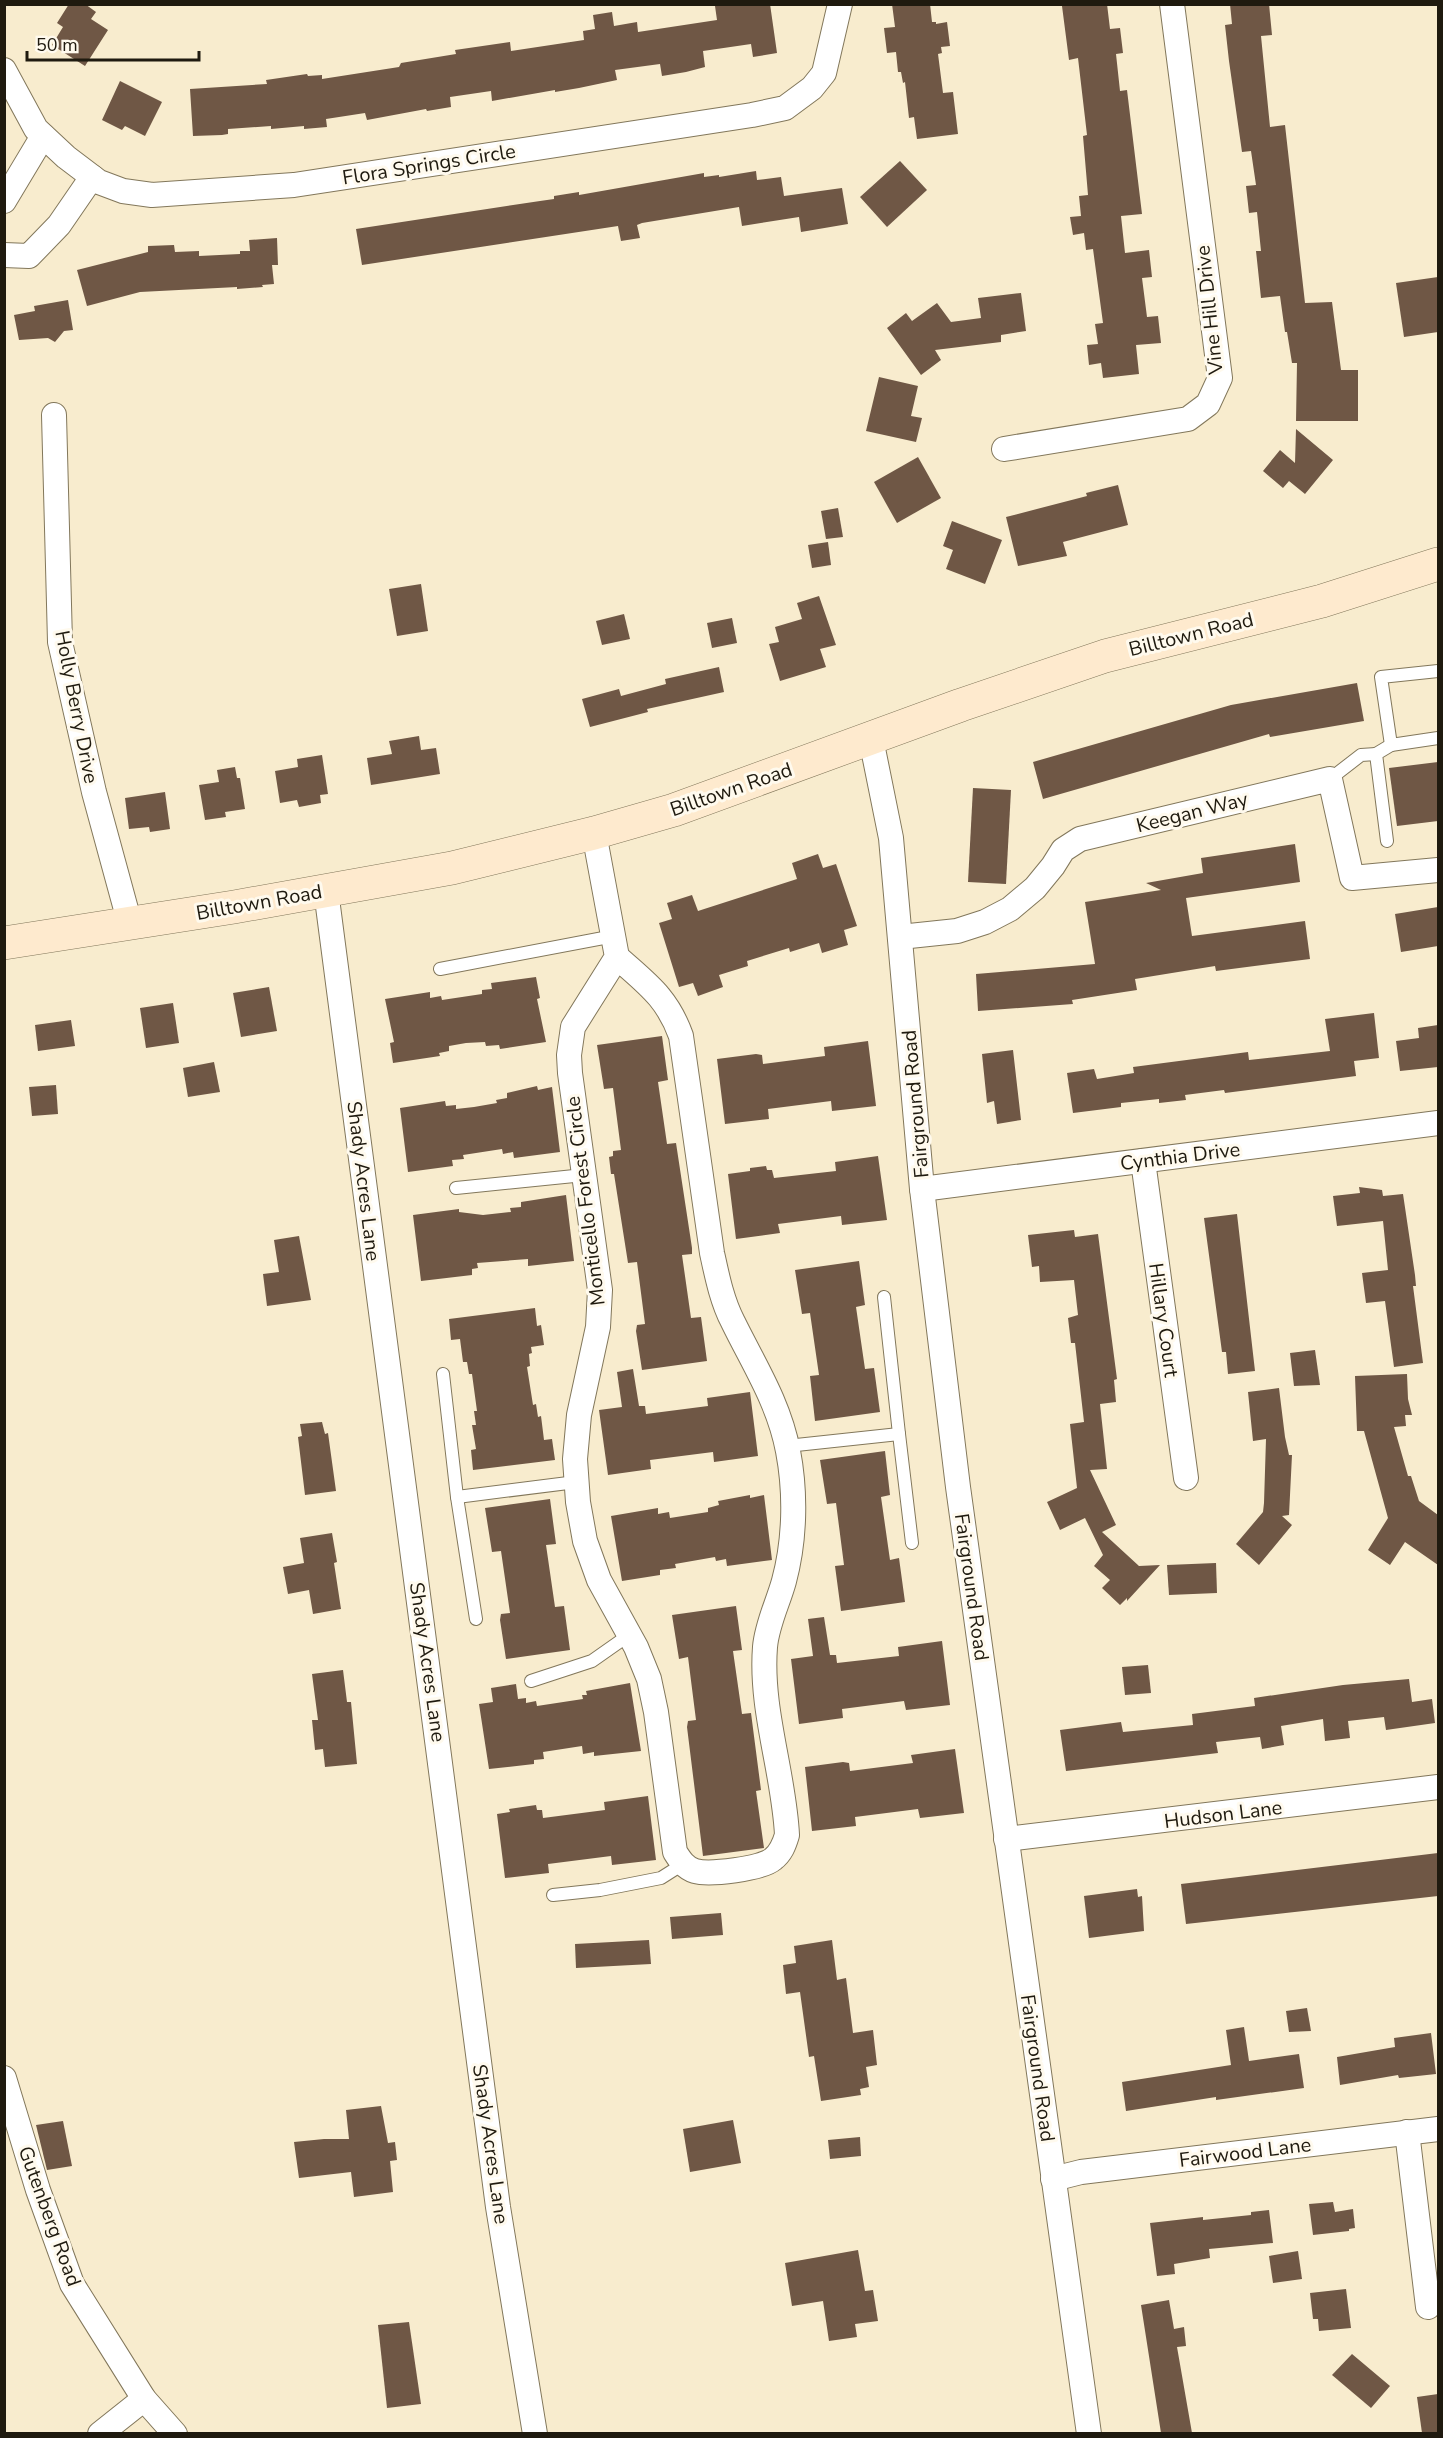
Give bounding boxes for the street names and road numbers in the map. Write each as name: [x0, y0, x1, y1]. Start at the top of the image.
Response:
street label: Flora Springs Circle: [340, 137, 518, 192]
street label: Vine Hill Drive: [1189, 244, 1230, 377]
street label: Billtown Road: [1126, 606, 1256, 663]
street label: Holly Berry Drive: [48, 628, 105, 786]
street label: Billtown Road: [666, 756, 796, 823]
street label: Keegan Way: [1134, 785, 1251, 839]
street label: Billtown Road: [194, 878, 324, 927]
street label: Fairground Road: [896, 1029, 935, 1179]
street label: Monticello Forest Circle: [559, 1095, 612, 1307]
street label: Shady Acres Lane: [340, 1100, 387, 1263]
street label: Cynthia Drive: [1118, 1136, 1242, 1177]
street label: Hillary Court: [1142, 1261, 1185, 1380]
street label: Fairground Road: [948, 1512, 995, 1663]
street label: Shady Acres Lane: [403, 1580, 452, 1744]
street label: Hudson Lane: [1162, 1794, 1284, 1835]
street label: Fairground Road: [1014, 1993, 1061, 2144]
street label: Shady Acres Lane: [466, 2062, 515, 2226]
street label: Fairwood Lane: [1178, 2131, 1313, 2174]
street label: Gutenberg Road: [12, 2142, 87, 2290]

